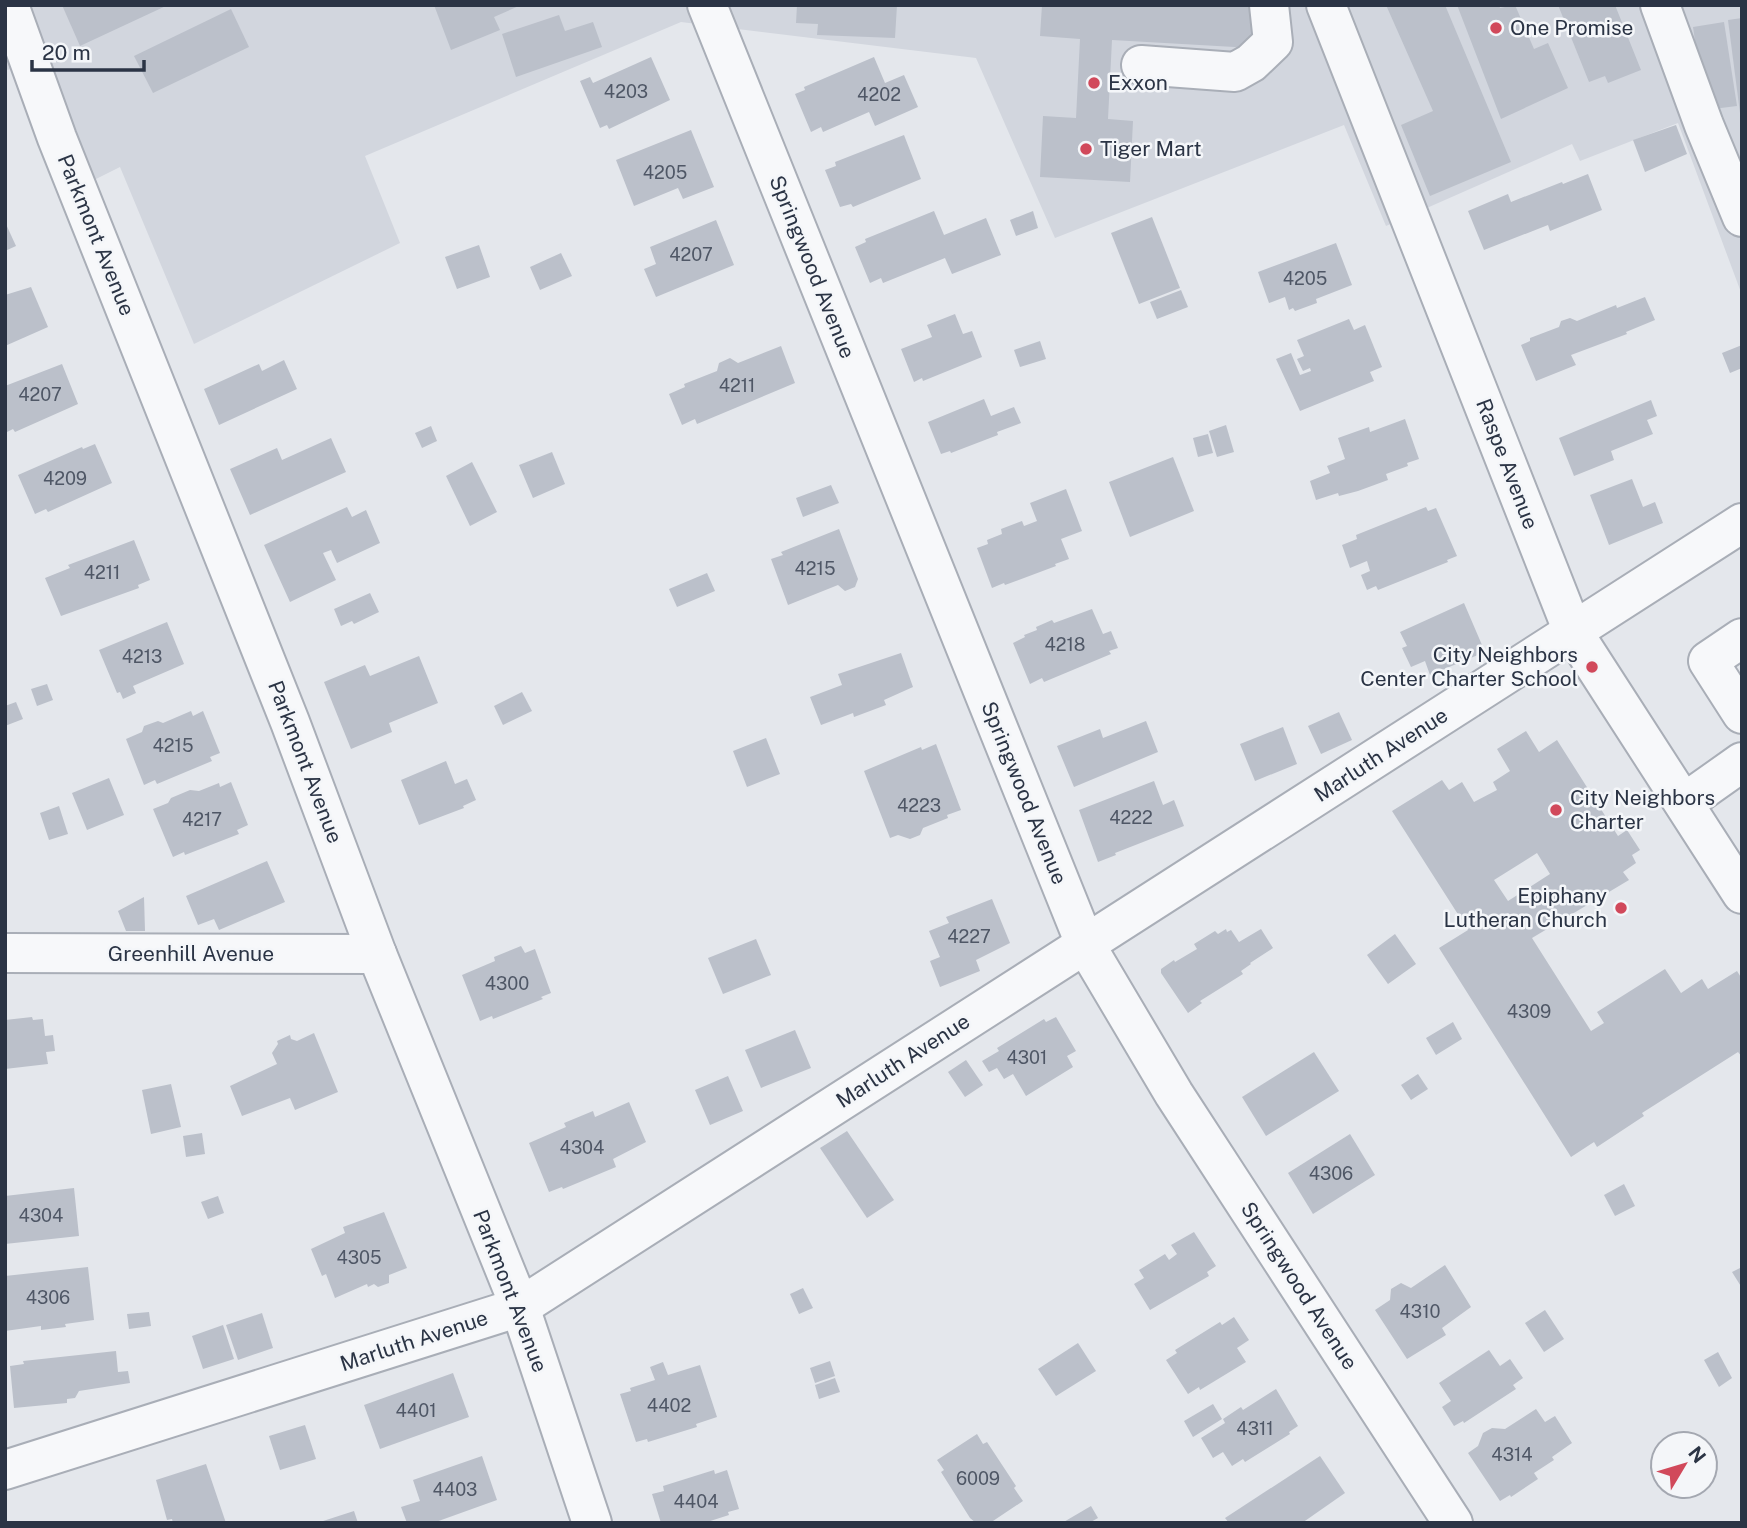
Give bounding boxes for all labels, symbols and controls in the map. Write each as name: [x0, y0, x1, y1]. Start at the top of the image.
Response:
place label: One Promise: [1510, 15, 1633, 40]
marker: One Promise: [1488, 20, 1504, 36]
scale bar: [32, 28, 144, 72]
text: 20 m: [42, 40, 91, 65]
place label: Exxon: [1108, 70, 1168, 95]
marker: Exxon: [1086, 75, 1102, 91]
house number: 4203: [604, 81, 648, 102]
house number: 4202: [857, 84, 901, 105]
place label: Tiger Mart: [1100, 136, 1202, 161]
marker: Tiger Mart: [1078, 141, 1094, 157]
street label: Parkmont Avenue: [53, 150, 140, 319]
house number: 4205: [643, 162, 687, 183]
street label: Springwood Avenue: [764, 172, 861, 362]
house number: 4207: [669, 244, 713, 265]
house number: 4205: [1283, 268, 1327, 289]
house number: 4211: [719, 375, 755, 396]
house number: 4207: [18, 384, 62, 405]
street label: Raspe Avenue: [1471, 395, 1544, 533]
house number: 4209: [43, 468, 87, 489]
house number: 4215: [795, 558, 835, 579]
house number: 4211: [84, 562, 120, 583]
house number: 4218: [1044, 634, 1086, 655]
place label: City Neighbors Center Charter School: [1360, 642, 1578, 691]
house number: 4213: [122, 646, 162, 667]
marker: City Neighbors Center Charter School: [1584, 659, 1600, 675]
street label: Parkmont Avenue: [263, 677, 348, 847]
street label: Springwood Avenue: [976, 698, 1073, 888]
street label: Marluth Avenue: [1309, 702, 1452, 807]
house number: 4215: [153, 735, 193, 756]
place label: City Neighbors Charter: [1570, 785, 1715, 834]
house number: 4223: [897, 795, 941, 816]
marker: City Neighbors Charter: [1548, 802, 1564, 818]
house number: 4222: [1109, 807, 1153, 828]
house number: 4217: [182, 809, 222, 830]
place label: Epiphany Lutheran Church: [1443, 883, 1607, 932]
marker: Epiphany Lutheran Church: [1613, 900, 1629, 916]
house number: 4227: [947, 926, 991, 947]
street label: Greenhill Avenue: [108, 941, 274, 966]
house number: 4300: [485, 973, 529, 994]
house number: 4309: [1507, 1001, 1551, 1022]
street label: Marluth Avenue: [831, 1008, 974, 1113]
house number: 4301: [1007, 1047, 1047, 1068]
house number: 4304: [560, 1137, 604, 1158]
house number: 4306: [1309, 1163, 1353, 1184]
street label: Springwood Avenue: [1236, 1197, 1363, 1374]
house number: 4304: [19, 1205, 63, 1226]
street label: Parkmont Avenue: [468, 1206, 553, 1376]
house number: 4305: [336, 1247, 382, 1268]
house number: 4306: [26, 1287, 70, 1308]
house number: 4310: [1400, 1301, 1441, 1322]
street label: Marluth Avenue: [337, 1305, 491, 1376]
house number: 4402: [647, 1395, 691, 1416]
house number: 4401: [396, 1400, 436, 1421]
house number: 4311: [1236, 1418, 1274, 1439]
north arrow: [1649, 1430, 1719, 1500]
text: N: [1684, 1442, 1711, 1467]
house number: 4314: [1491, 1444, 1533, 1465]
house number: 6009: [956, 1468, 1000, 1489]
house number: 4403: [433, 1479, 477, 1500]
house number: 4404: [674, 1491, 718, 1512]

